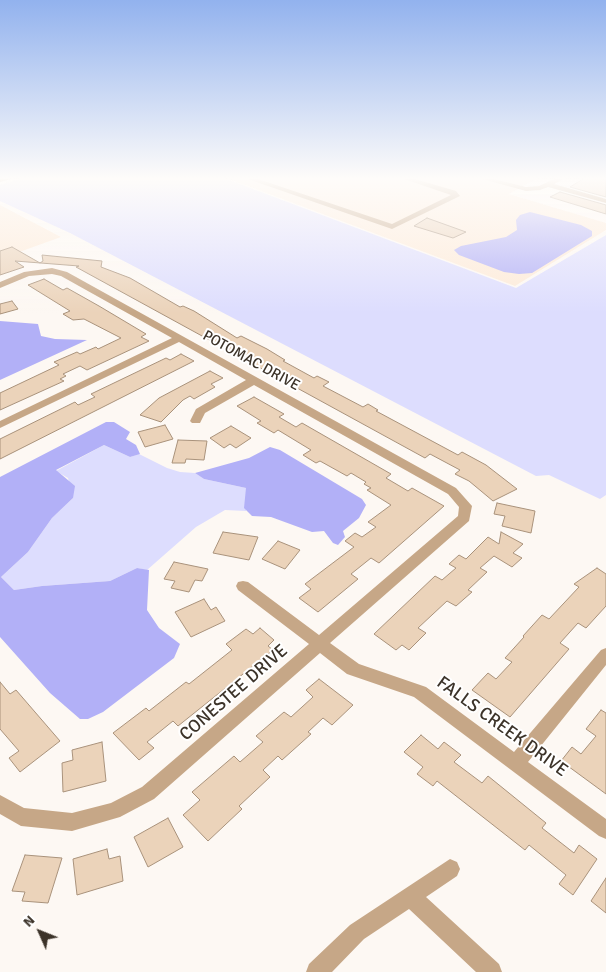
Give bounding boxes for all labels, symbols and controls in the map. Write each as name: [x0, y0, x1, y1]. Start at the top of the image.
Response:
street label: POTOMAC DRIVE: [199, 327, 303, 395]
street label: CONESTEE DRIVE: [176, 640, 292, 746]
street label: FALLS CREEK DRIVE: [432, 672, 572, 782]
north arrow: [15, 907, 65, 957]
text: N: [19, 912, 38, 931]

